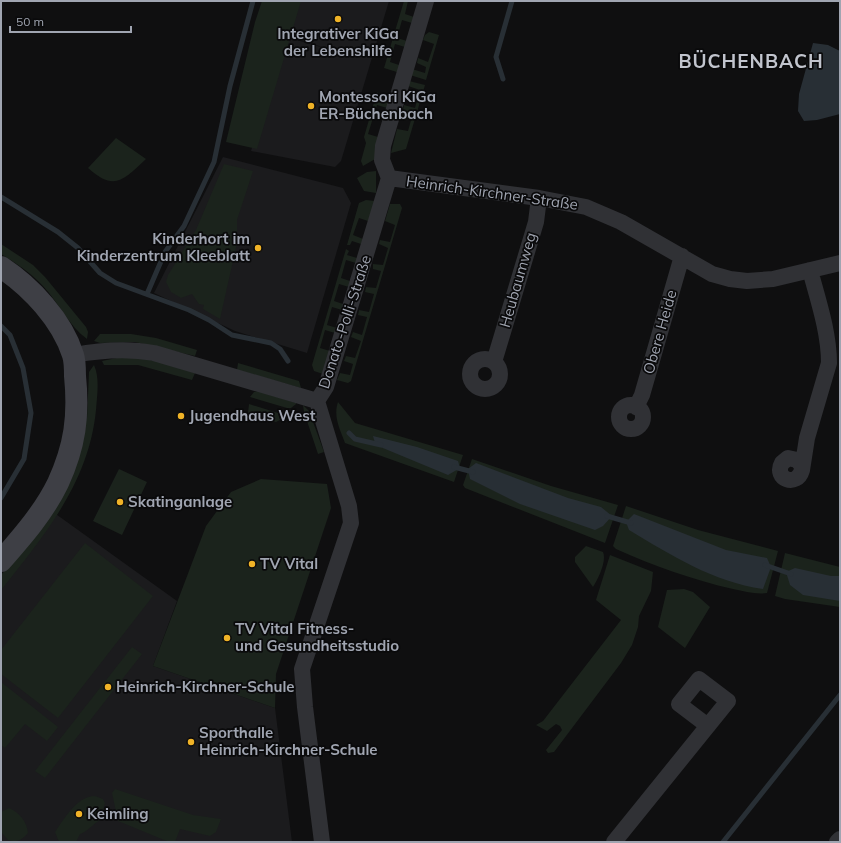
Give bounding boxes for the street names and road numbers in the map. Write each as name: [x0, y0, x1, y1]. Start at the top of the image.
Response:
street label: Heinrich-Kirchner-Straße: [405, 171, 579, 214]
street label: Heubaumweg: [495, 230, 540, 330]
street label: Donato-Polli-Straße: [314, 253, 375, 391]
street label: Obere Heide: [638, 288, 681, 376]

